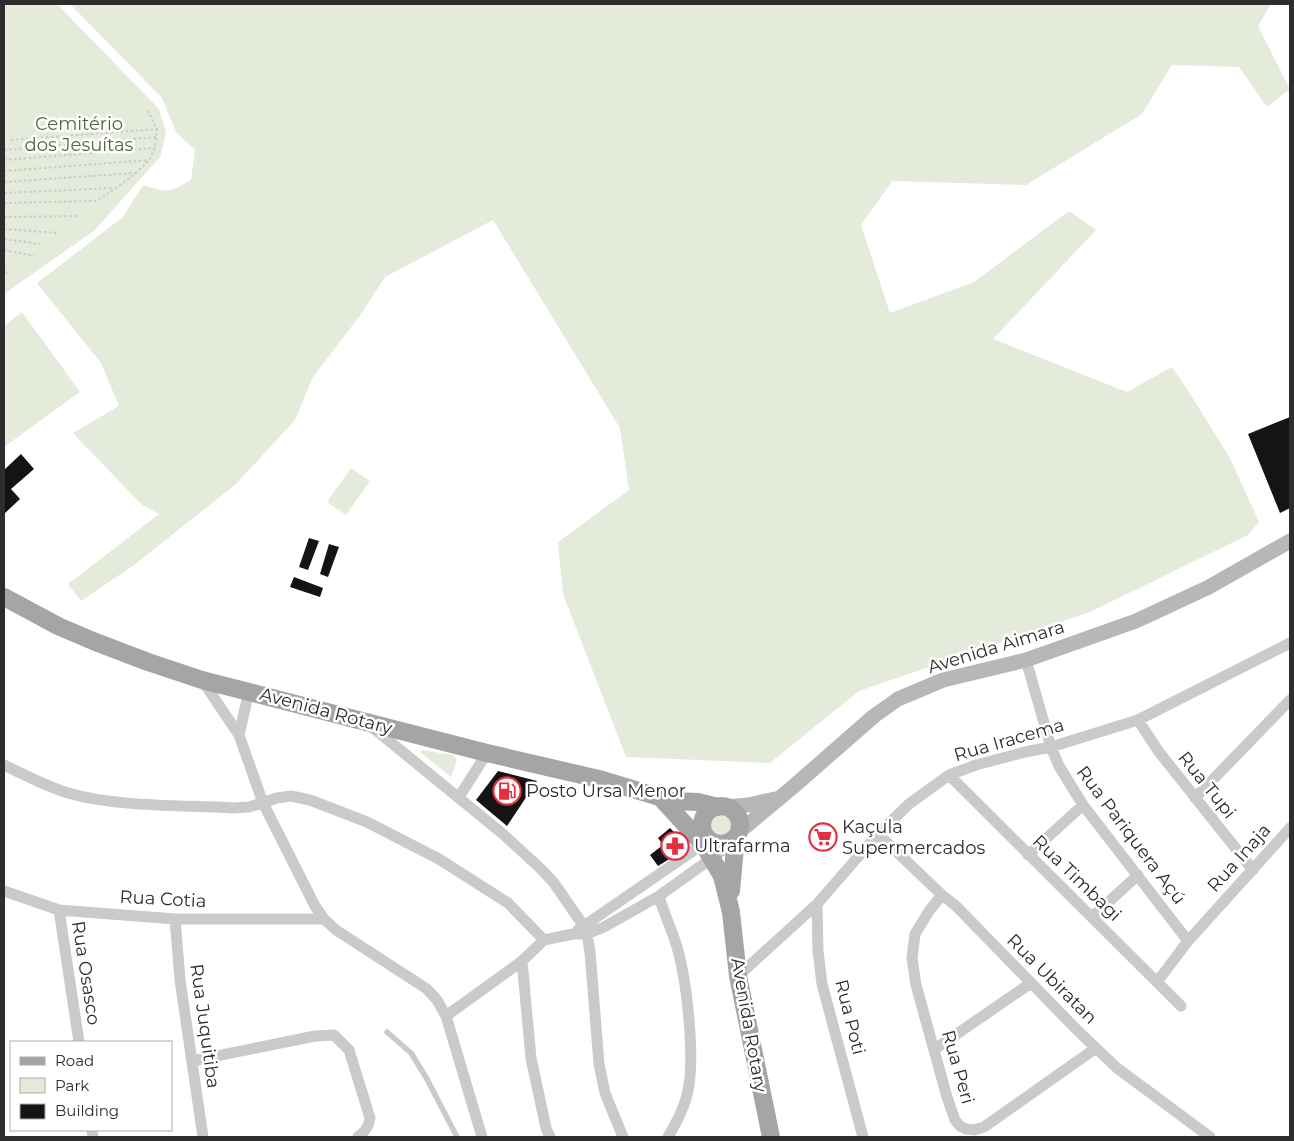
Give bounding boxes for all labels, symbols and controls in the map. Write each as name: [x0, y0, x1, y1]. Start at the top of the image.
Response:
park label: Cemitério dos Jesuítas: [25, 113, 134, 156]
street label: Avenida Aimara: [925, 616, 1067, 678]
street label: Avenida Rotary: [257, 683, 395, 739]
street label: Rua Iracema: [951, 714, 1067, 766]
street label: Rua Tupi: [1173, 747, 1241, 823]
street label: Rua Pariquera Açú: [1072, 761, 1190, 909]
fuel station icon: Posto Ursa Menor: [492, 776, 522, 806]
place label: Posto Ursa Menor: [526, 780, 686, 802]
place label: Kaçula Supermercados: [842, 816, 986, 859]
street label: Rua Inaja: [1203, 819, 1275, 897]
supermarket icon: Kaçula Supermercados: [808, 822, 838, 852]
street label: Rua Timbagi: [1028, 830, 1126, 926]
pharmacy icon: Ultrafarma: [660, 831, 690, 861]
place label: Ultrafarma: [694, 835, 791, 857]
street label: Rua Cotia: [119, 886, 207, 912]
street label: Rua Osasco: [67, 919, 105, 1027]
street label: Rua Ubiratan: [1002, 929, 1102, 1029]
street label: Avenida Rotary: [726, 956, 772, 1094]
street label: Rua Juquitiba: [185, 962, 225, 1090]
street label: Rua Poti: [830, 977, 870, 1057]
street label: Rua Peri: [937, 1027, 979, 1107]
legend: [10, 1041, 172, 1131]
text: Road: [55, 1051, 94, 1070]
text: Park: [55, 1076, 89, 1095]
text: Building: [55, 1101, 119, 1120]

